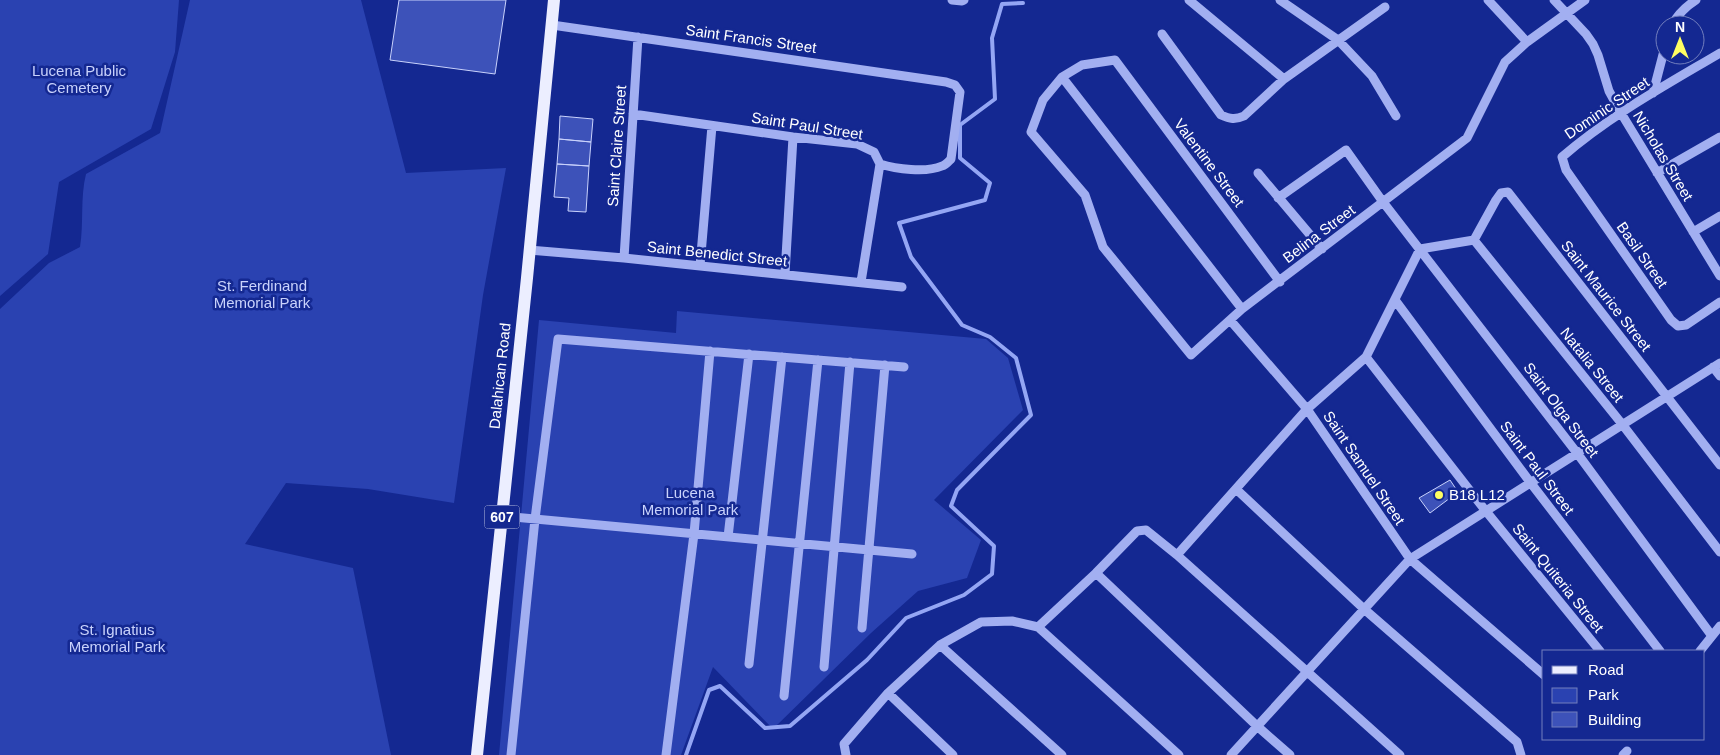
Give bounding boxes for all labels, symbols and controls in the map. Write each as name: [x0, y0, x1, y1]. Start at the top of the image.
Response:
north arrow: [1655, 15, 1705, 65]
text: N: [1675, 19, 1685, 35]
street label: Saint Francis Street: [685, 21, 818, 56]
park label: Lucena Public Cemetery: [32, 62, 127, 96]
street label: Dominic Street: [1561, 73, 1653, 142]
street label: Saint Claire Street: [604, 84, 629, 207]
street label: Saint Paul Street: [750, 108, 865, 143]
street label: Nicholas Street: [1630, 108, 1697, 204]
street label: Valentine Street: [1171, 115, 1248, 211]
street label: Belina Street: [1279, 200, 1359, 266]
street label: Basil Street: [1613, 218, 1672, 292]
street label: Saint Maurice Street: [1558, 237, 1655, 355]
street label: Saint Benedict Street: [646, 238, 789, 269]
park label: St. Ferdinand Memorial Park: [214, 277, 311, 311]
street label: Dalahican Road: [485, 322, 514, 430]
street label: Natalia Street: [1557, 324, 1628, 406]
street label: Saint Olga Street: [1520, 359, 1603, 461]
street label: Saint Samuel Street: [1320, 408, 1409, 528]
street label: Saint Paul Street: [1497, 418, 1579, 518]
park label: Lucena Memorial Park: [642, 484, 739, 518]
place label: B18 L12: [1449, 486, 1505, 503]
marker: B18 L12: [1433, 489, 1445, 501]
road number: 607: [484, 506, 520, 528]
street label: Saint Quiteria Street: [1509, 520, 1608, 636]
park label: St. Ignatius Memorial Park: [69, 621, 166, 655]
legend: [1542, 650, 1705, 740]
text: Road: [1588, 661, 1624, 678]
text: Park: [1588, 686, 1619, 703]
text: Building: [1588, 711, 1641, 728]

